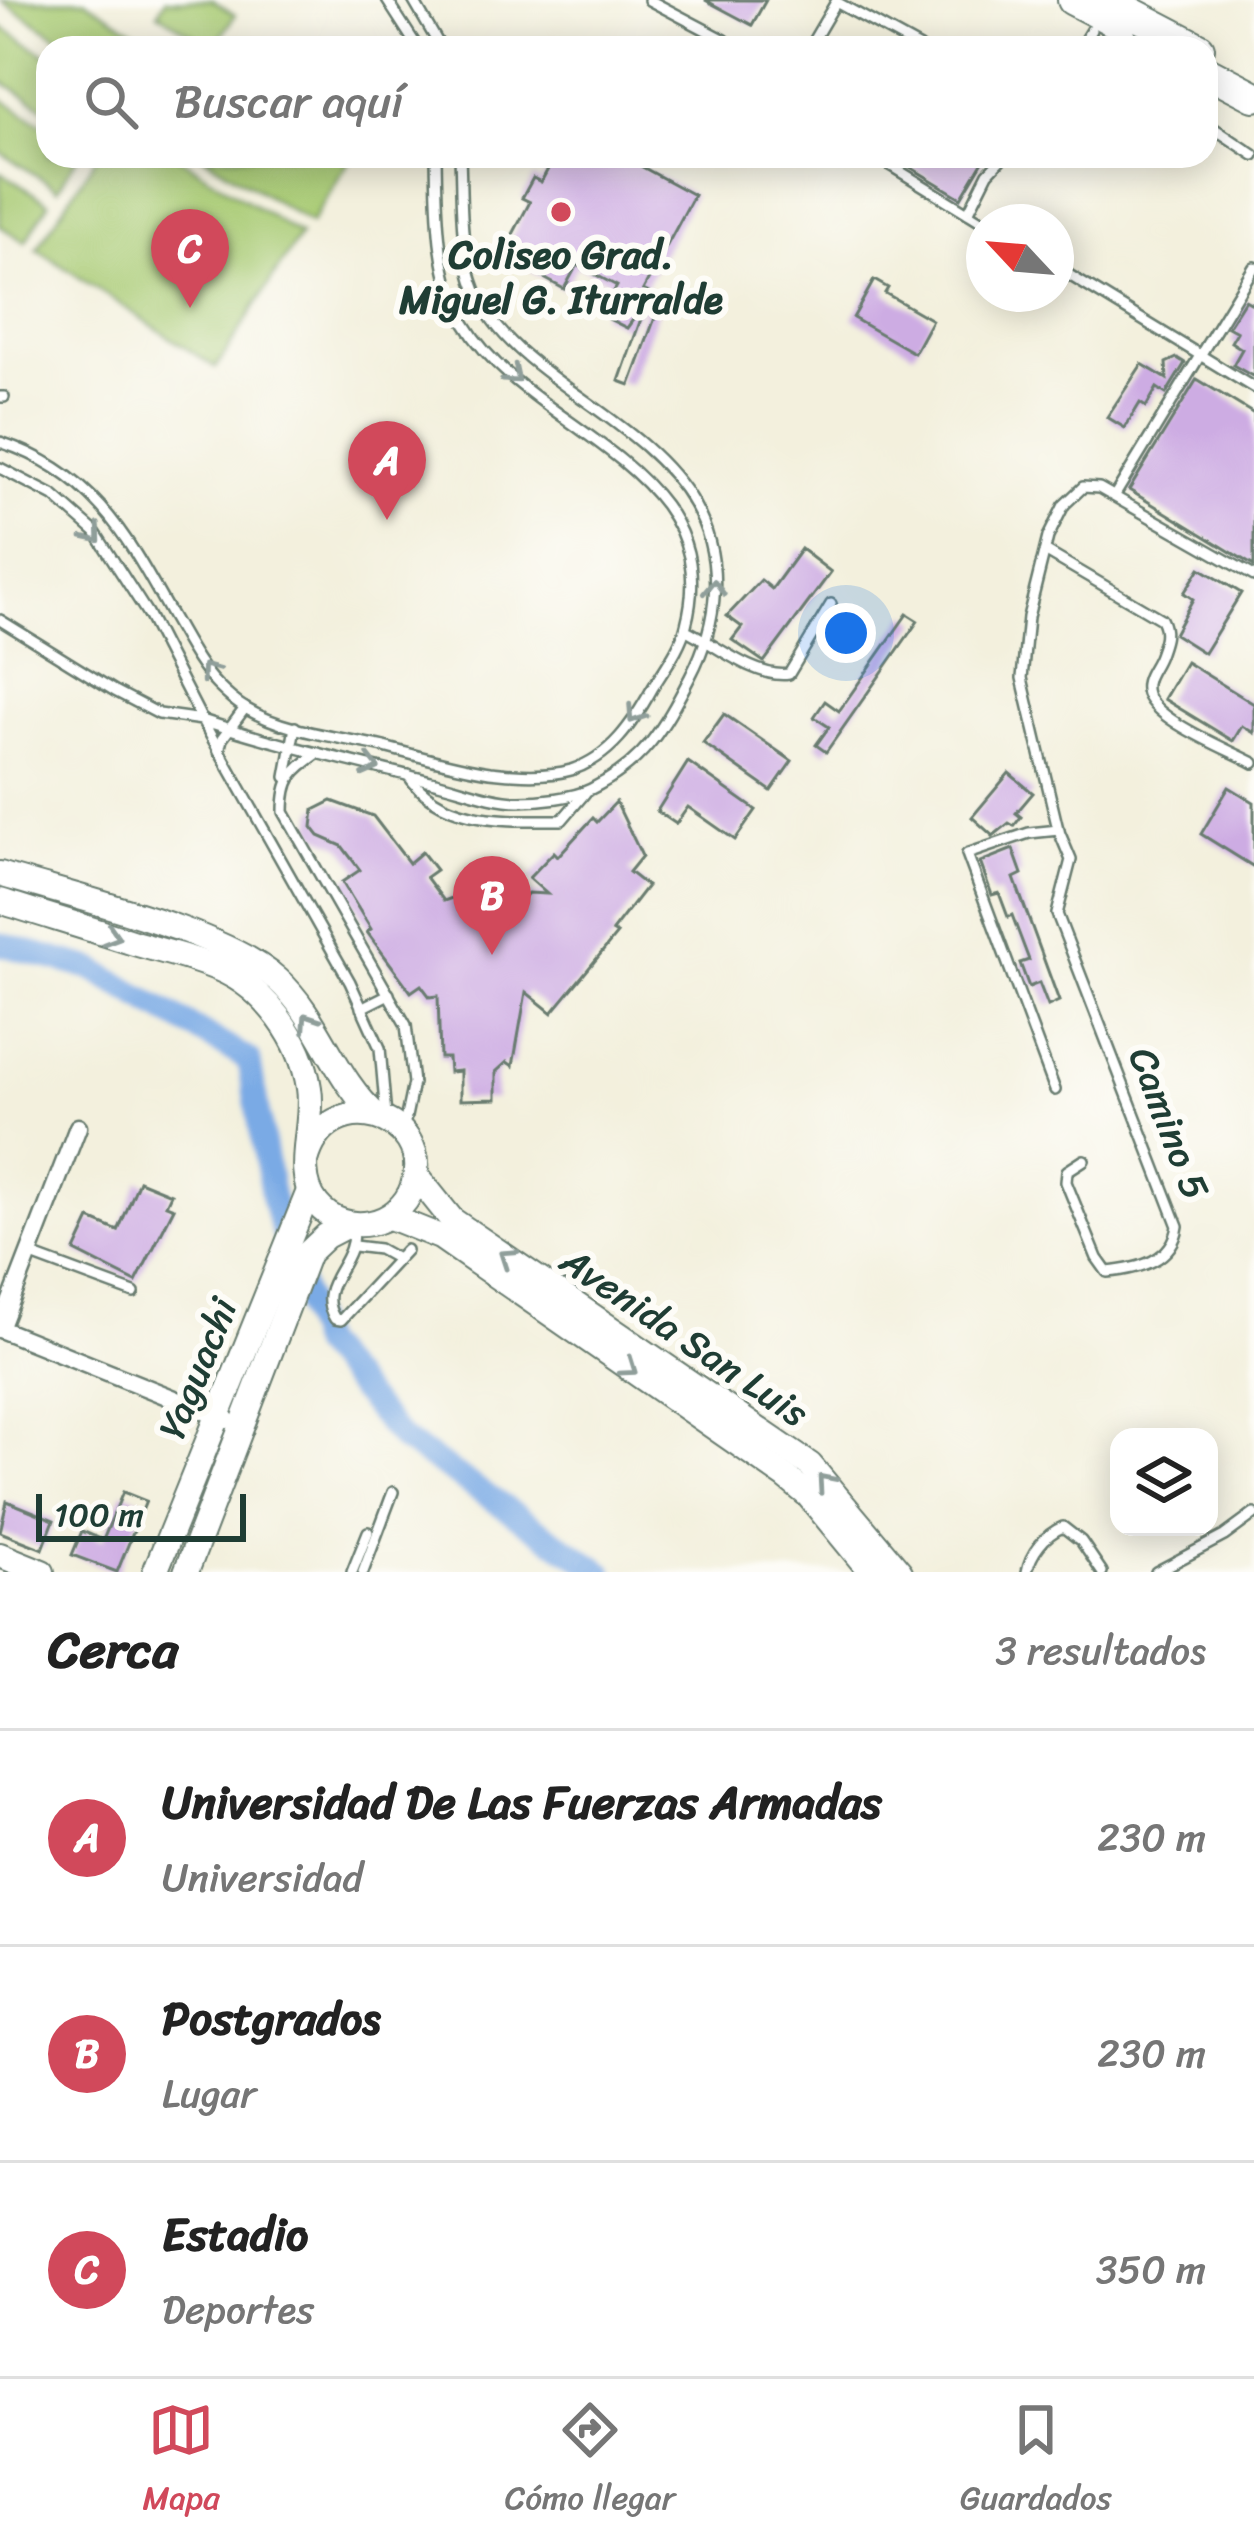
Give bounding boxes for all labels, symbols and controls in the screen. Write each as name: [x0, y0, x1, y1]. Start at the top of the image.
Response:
search box: [36, 36, 1218, 168]
text: Buscar aquí: [174, 62, 403, 142]
icon: search: [78, 69, 144, 135]
marker: Coliseo Grad. Miguel G. Iturralde: [548, 199, 574, 225]
north arrow: [966, 204, 1074, 312]
pin: C: [151, 209, 229, 308]
place label: Coliseo Grad. Miguel G. Iturralde: [398, 220, 723, 334]
one-way arrow: [499, 361, 521, 383]
pin: A: [348, 421, 426, 520]
one-way arrow: [79, 521, 101, 543]
one-way arrow: [700, 578, 726, 597]
your location: [816, 603, 876, 663]
one-way arrow: [201, 663, 223, 684]
one-way arrow: [628, 702, 650, 724]
one-way arrow: [360, 752, 380, 777]
pin: B: [453, 856, 531, 955]
one-way arrow: [101, 921, 122, 946]
one-way arrow: [302, 1012, 324, 1034]
street label: Camino 5: [1109, 1037, 1230, 1210]
street label: Avenida San Luis: [545, 1227, 824, 1446]
one-way arrow: [499, 1250, 521, 1272]
street label: Yaguachi: [138, 1286, 258, 1450]
one-way arrow: [616, 1354, 638, 1376]
map controls: [1110, 1428, 1218, 1536]
button: layers: [1110, 1428, 1218, 1536]
one-way arrow: [818, 1474, 839, 1496]
text: 100 m: [54, 1486, 144, 1544]
scale bar: [36, 1488, 246, 1541]
text: Cerca: [48, 1605, 178, 1695]
text: 3 resultados: [995, 1616, 1206, 1685]
text: Universidad De Las Fuerzas Armadas: [162, 1763, 882, 1843]
text: A: [74, 1803, 100, 1872]
text: 230 m: [1097, 1803, 1206, 1872]
text: Universidad: [162, 1843, 363, 1912]
text: Postgrados: [162, 1979, 381, 2059]
text: B: [75, 2019, 99, 2088]
text: 230 m: [1097, 2019, 1206, 2088]
text: Lugar: [162, 2059, 256, 2128]
text: Estadio: [162, 2195, 308, 2275]
text: C: [75, 2235, 99, 2304]
text: 350 m: [1096, 2235, 1206, 2304]
text: Deportes: [162, 2275, 314, 2344]
tab: Mapa: [142, 2397, 220, 2527]
tab: Cómo llegar: [505, 2397, 675, 2527]
tab: Guardados: [960, 2397, 1112, 2527]

